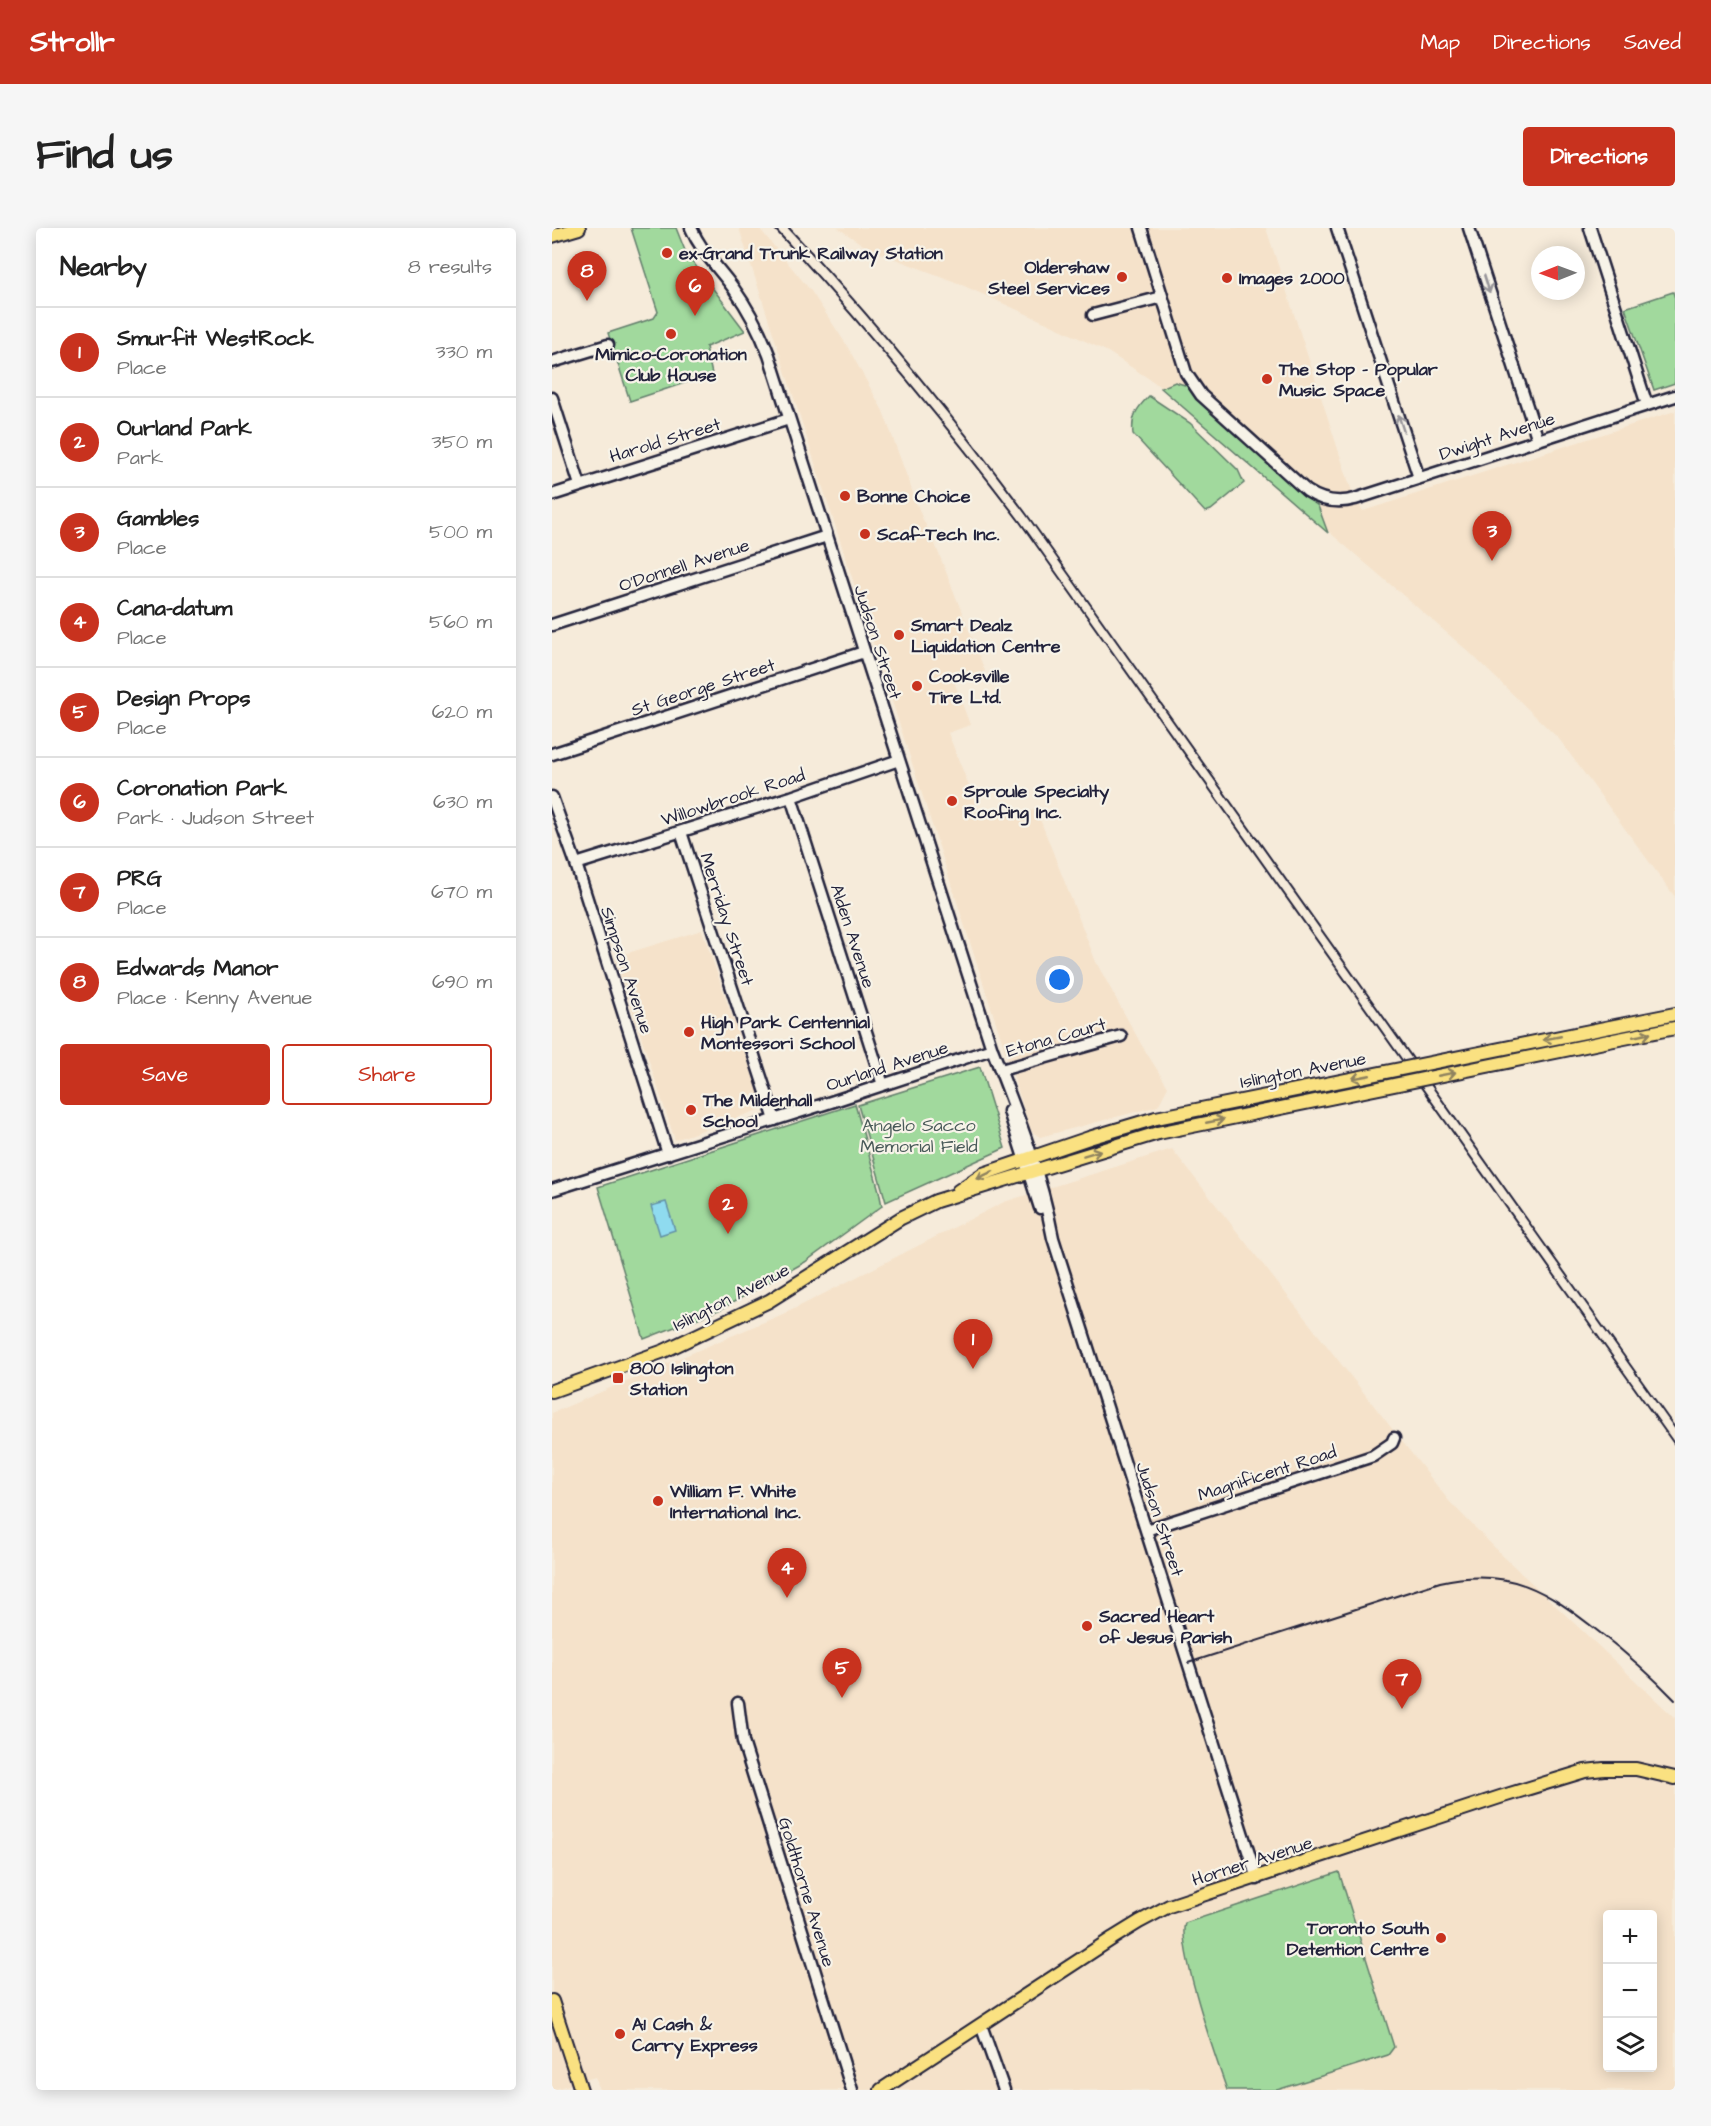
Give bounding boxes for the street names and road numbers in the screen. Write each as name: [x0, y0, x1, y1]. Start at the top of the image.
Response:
street label: Dwight Avenue: [1436, 406, 1559, 468]
street label: Harold Street: [607, 412, 724, 469]
street label: O'Donnell Avenue: [616, 533, 753, 598]
street label: Judson Street: [847, 582, 908, 703]
street label: St George Street: [628, 652, 779, 724]
street label: Willowbrook Road: [658, 762, 808, 833]
street label: Merriday Street: [692, 850, 760, 990]
street label: Alden Avenue: [824, 881, 881, 992]
street label: Simpson Avenue: [594, 903, 659, 1037]
street label: Etona Court: [1003, 1011, 1110, 1064]
street label: Ourland Avenue: [823, 1035, 952, 1098]
street label: Islington Avenue: [1238, 1046, 1369, 1096]
street label: Islington Avenue: [669, 1257, 794, 1338]
street label: Magnificent Road: [1195, 1439, 1340, 1509]
street label: Judson Street: [1129, 1459, 1190, 1580]
street label: Goldthorne Avenue: [772, 1814, 841, 1970]
street label: Horner Avenue: [1189, 1830, 1316, 1893]

